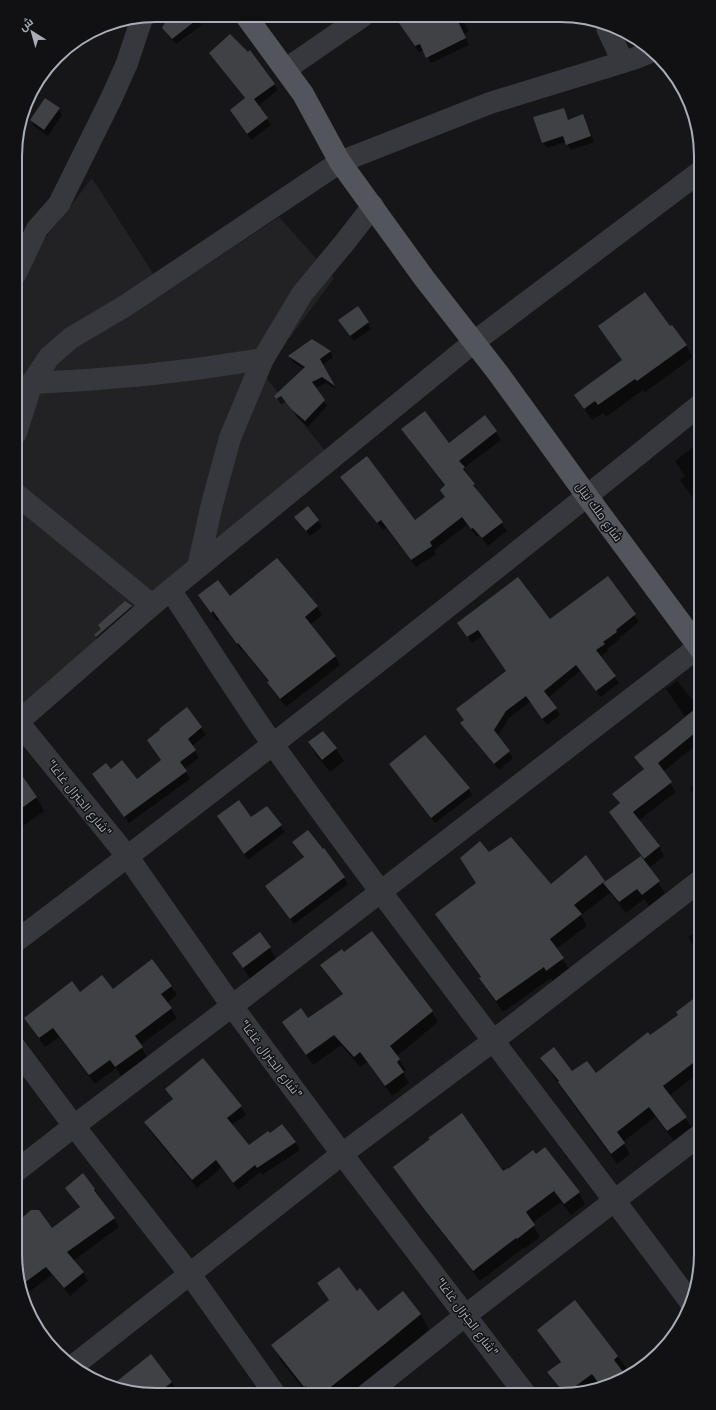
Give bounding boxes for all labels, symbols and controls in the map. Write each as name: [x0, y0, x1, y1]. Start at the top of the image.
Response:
north arrow: [12, 12, 52, 52]
text: ش: [16, 14, 36, 34]
street label: شارع ملك تيتل: [572, 479, 626, 545]
street label: "شارع الجنرال غاغا": [43, 756, 115, 840]
street label: "شارع الجنرال غاغا": [236, 1016, 306, 1102]
street label: "شارع الجنرال غاغا": [432, 1274, 502, 1360]

